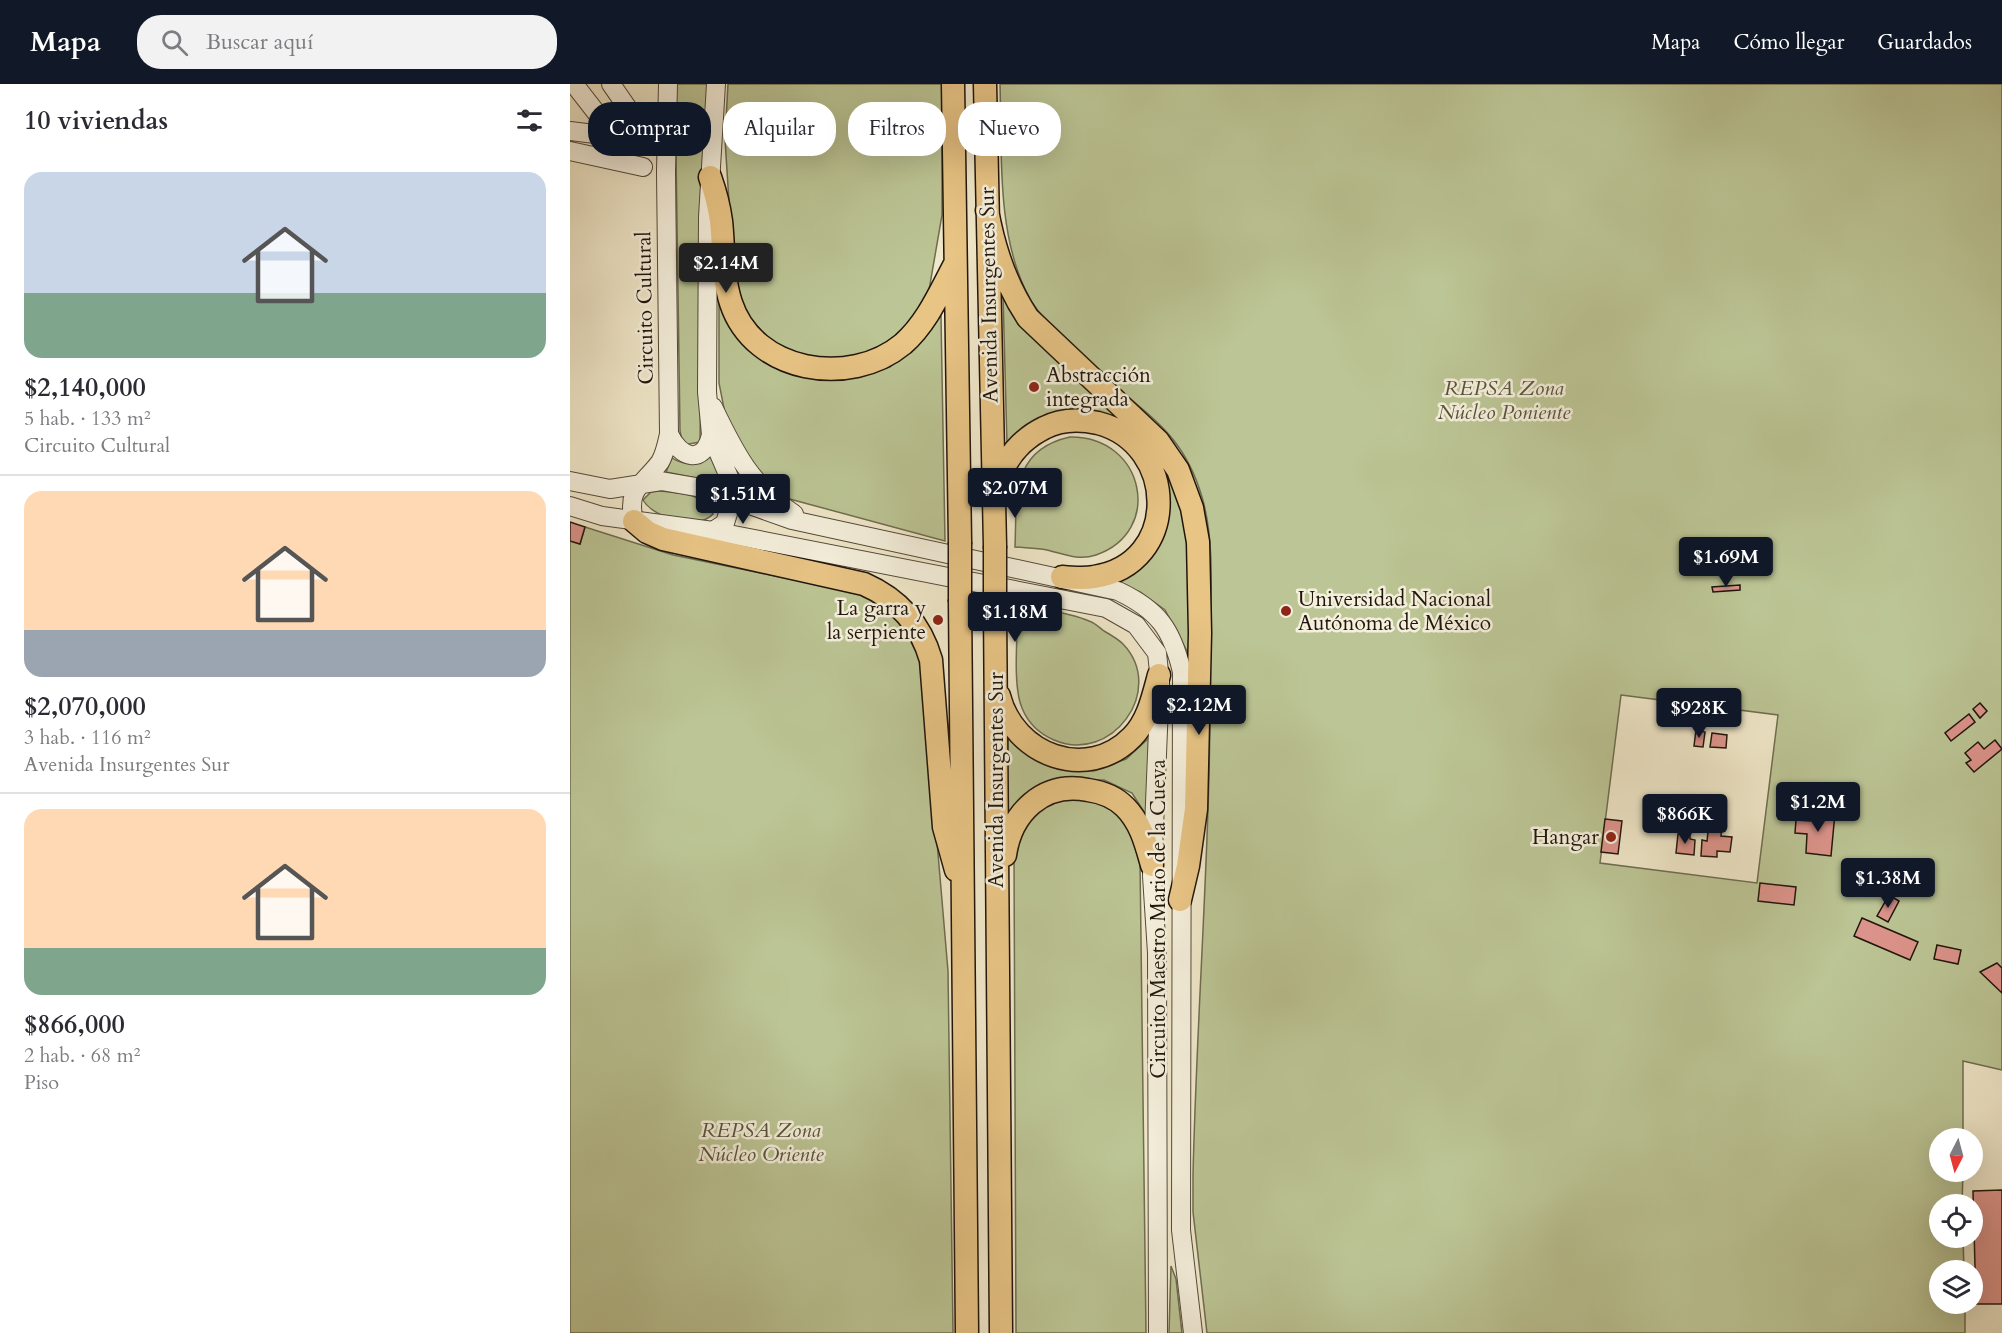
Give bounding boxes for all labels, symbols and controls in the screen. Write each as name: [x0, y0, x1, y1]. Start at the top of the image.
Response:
search box: [137, 15, 557, 69]
text: Mapa: [30, 23, 101, 61]
icon: search: [158, 26, 191, 59]
text: Buscar aquí: [206, 27, 313, 57]
text: Mapa: [1651, 28, 1700, 57]
text: Cómo llegar: [1733, 28, 1844, 57]
text: Guardados: [1877, 28, 1972, 57]
chip: Comprar: [588, 102, 711, 156]
chip: Alquilar: [723, 102, 836, 156]
chip: Filtros: [848, 102, 946, 156]
chip: Nuevo: [958, 102, 1061, 156]
text: 10 viviendas: [24, 103, 168, 138]
icon: filters: [513, 104, 546, 137]
street label: Avenida Insurgentes Sur: [973, 186, 1005, 403]
icon: home: [231, 211, 339, 319]
street label: Circuito Cultural: [629, 231, 661, 385]
pin: $2.14M: [677, 243, 775, 294]
text: $2.14M: [693, 249, 759, 276]
place label: Abstracción integrada: [1046, 361, 1151, 414]
text: $2,140,000: [24, 370, 146, 405]
park label: REPSA Zona Núcleo Poniente: [1438, 374, 1571, 427]
marker: Abstracción integrada: [1027, 380, 1041, 394]
text: 5 hab. · 133 m²: [24, 405, 151, 432]
text: Circuito Cultural: [24, 432, 170, 459]
pin: $2.07M: [966, 468, 1064, 519]
pin: $1.51M: [694, 474, 792, 525]
text: $2.07M: [982, 474, 1048, 501]
text: $1.51M: [710, 480, 776, 507]
icon: home: [231, 530, 339, 638]
pin: $1.69M: [1677, 537, 1775, 588]
text: $1.69M: [1693, 543, 1759, 570]
place label: Universidad Nacional Autónoma de México: [1298, 585, 1491, 638]
pin: $1.18M: [966, 592, 1064, 643]
place label: La garra y la serpiente: [827, 594, 926, 647]
text: $1.18M: [982, 598, 1048, 625]
marker: Universidad Nacional Autónoma de México: [1279, 604, 1293, 618]
marker: La garra y la serpiente: [931, 613, 945, 627]
street label: Avenida Insurgentes Sur: [982, 672, 1011, 888]
pin: $2.12M: [1150, 685, 1248, 736]
pin: $928K: [1657, 688, 1741, 739]
text: $2,070,000: [24, 689, 146, 724]
text: $2.12M: [1166, 691, 1232, 718]
text: $928K: [1670, 694, 1728, 721]
text: 3 hab. · 116 m²: [24, 724, 151, 751]
text: Avenida Insurgentes Sur: [24, 751, 230, 778]
street label: Circuito Maestro Mario de la Cueva: [1144, 759, 1173, 1079]
pin: $1.2M: [1776, 782, 1860, 833]
text: $1.2M: [1790, 788, 1846, 815]
pin: $866K: [1643, 794, 1727, 845]
text: $866K: [1656, 800, 1714, 827]
place label: Hangar: [1532, 823, 1599, 852]
marker: Hangar: [1604, 830, 1618, 844]
icon: home: [231, 848, 339, 956]
pin: $1.38M: [1839, 858, 1937, 909]
text: $1.38M: [1855, 864, 1921, 891]
text: $866,000: [24, 1007, 125, 1042]
text: 2 hab. · 68 m²: [24, 1042, 140, 1069]
text: Piso: [24, 1069, 59, 1096]
park label: REPSA Zona Núcleo Oriente: [698, 1116, 824, 1169]
north arrow: [1929, 1128, 1983, 1182]
map controls: [1929, 1128, 1983, 1314]
button: locate: [1929, 1194, 1983, 1248]
button: layers: [1929, 1260, 1983, 1314]

